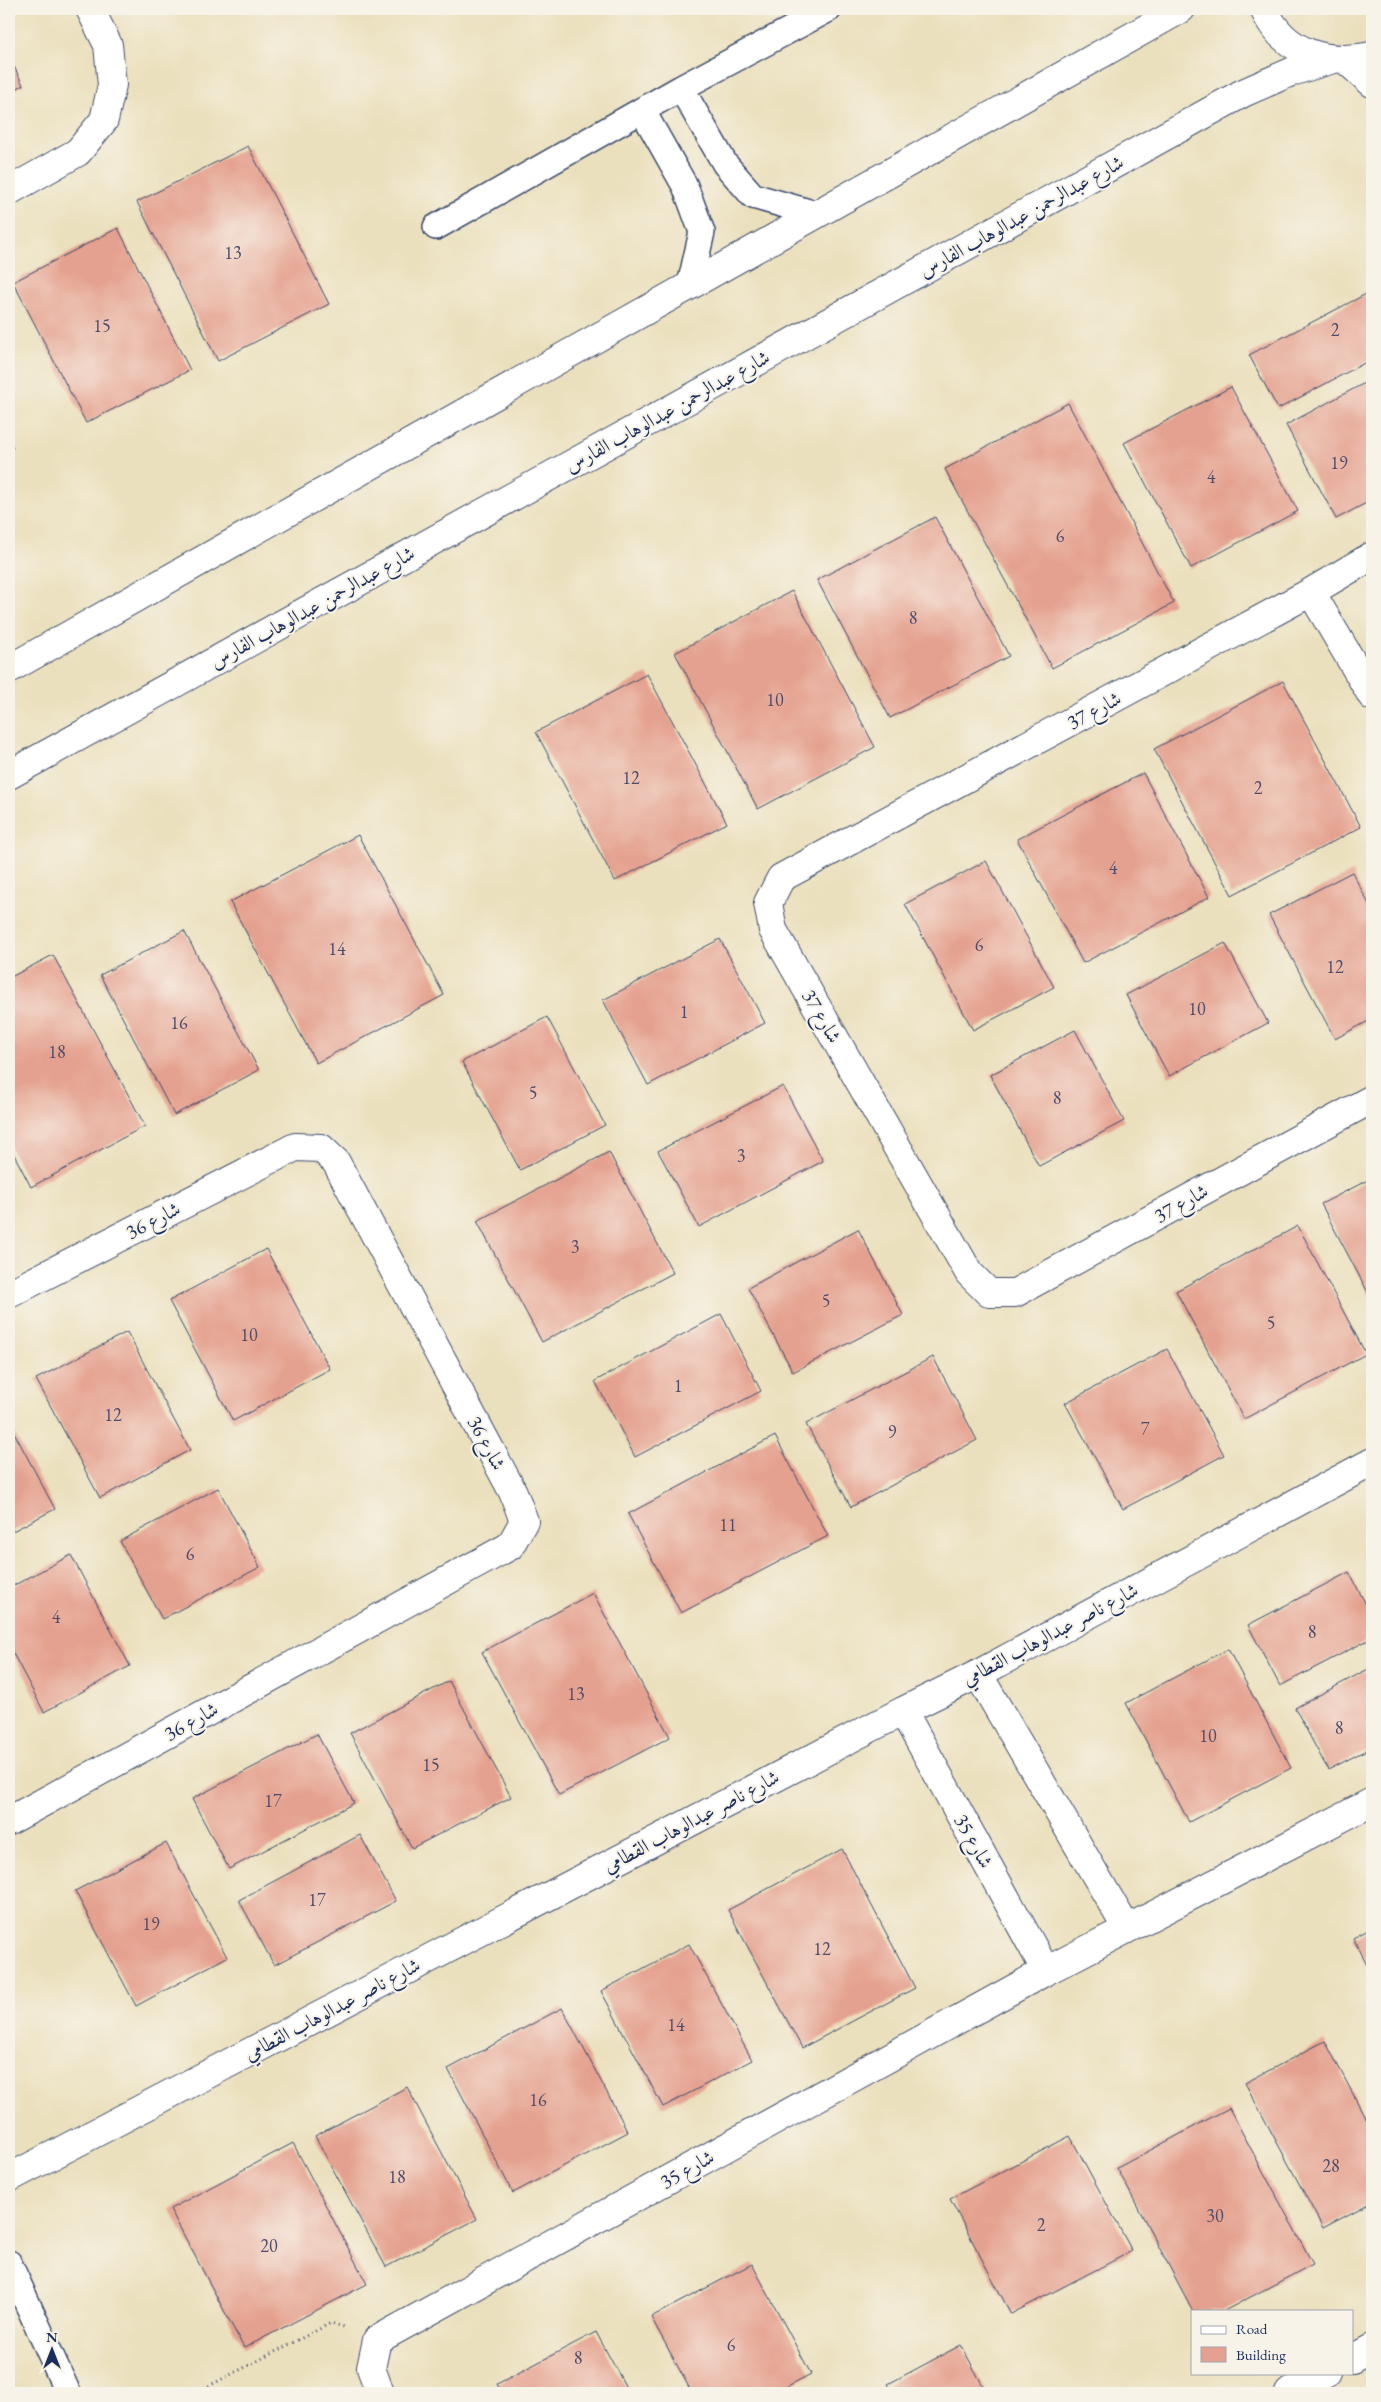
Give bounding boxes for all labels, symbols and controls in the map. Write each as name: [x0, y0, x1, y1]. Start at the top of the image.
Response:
street label: شارع عبدالرحمن عبدالوهاب الفارس: [914, 149, 1131, 288]
house number: 13: [224, 241, 242, 264]
house number: 15: [93, 314, 111, 337]
house number: 2: [1331, 318, 1340, 341]
street label: شارع عبدالرحمن عبدالوهاب الفارس: [560, 344, 777, 483]
house number: 19: [1330, 451, 1348, 474]
house number: 4: [1207, 465, 1216, 488]
house number: 6: [1056, 524, 1065, 547]
street label: شارع عبدالرحمن عبدالوهاب الفارس: [205, 540, 422, 679]
house number: 8: [909, 606, 917, 629]
street label: شارع 37: [1062, 685, 1128, 739]
house number: 10: [766, 688, 784, 711]
house number: 12: [622, 766, 640, 789]
house number: 2: [1254, 776, 1263, 799]
house number: 4: [1109, 856, 1118, 879]
house number: 6: [975, 933, 984, 956]
house number: 14: [328, 937, 346, 960]
house number: 12: [1326, 955, 1344, 978]
street label: شارع 37: [792, 984, 848, 1050]
house number: 10: [1188, 997, 1206, 1020]
house number: 1: [680, 1000, 688, 1023]
house number: 16: [170, 1011, 188, 1034]
house number: 18: [48, 1040, 66, 1063]
house number: 5: [529, 1081, 537, 1104]
house number: 8: [1053, 1086, 1061, 1109]
house number: 3: [737, 1144, 745, 1167]
street label: شارع 37: [1149, 1178, 1215, 1233]
street label: شارع 36: [121, 1195, 187, 1249]
house number: 3: [571, 1235, 579, 1258]
house number: 5: [822, 1289, 830, 1312]
house number: 5: [1267, 1311, 1275, 1334]
house number: 10: [240, 1323, 258, 1346]
house number: 1: [674, 1374, 682, 1397]
house number: 12: [104, 1403, 122, 1426]
street label: شارع 36: [458, 1411, 512, 1477]
house number: 7: [1141, 1417, 1150, 1440]
house number: 9: [888, 1420, 897, 1443]
house number: 11: [719, 1513, 737, 1536]
house number: 6: [186, 1542, 195, 1565]
street label: شارع ناصر عبدالوهاب القطامي: [957, 1577, 1145, 1696]
house number: 4: [52, 1605, 61, 1628]
house number: 8: [1308, 1620, 1316, 1643]
house number: 13: [567, 1682, 585, 1705]
street label: شارع 36: [159, 1696, 225, 1751]
house number: 8: [1335, 1716, 1343, 1739]
house number: 10: [1199, 1724, 1217, 1747]
house number: 15: [422, 1753, 440, 1776]
street label: شارع ناصر عبدالوهاب القطامي: [598, 1764, 786, 1883]
house number: 17: [264, 1789, 282, 1812]
street label: شارع 35: [944, 1809, 999, 1875]
house number: 17: [308, 1888, 326, 1911]
house number: 19: [142, 1912, 160, 1935]
house number: 12: [813, 1937, 831, 1960]
street label: شارع ناصر عبدالوهاب القطامي: [239, 1952, 427, 2071]
house number: 14: [667, 2013, 685, 2036]
house number: 16: [529, 2088, 547, 2111]
street label: شارع 35: [655, 2144, 721, 2199]
house number: 28: [1322, 2154, 1340, 2177]
house number: 18: [388, 2165, 406, 2188]
house number: 30: [1206, 2204, 1224, 2227]
house number: 2: [1037, 2213, 1046, 2236]
house number: 20: [260, 2234, 278, 2257]
legend: [1191, 2310, 1354, 2374]
text: Road: [1236, 2319, 1268, 2338]
north arrow: [28, 2324, 78, 2374]
text: N: [46, 2328, 58, 2346]
house number: 6: [727, 2333, 736, 2356]
text: Building: [1236, 2345, 1286, 2364]
house number: 8: [574, 2346, 582, 2369]

